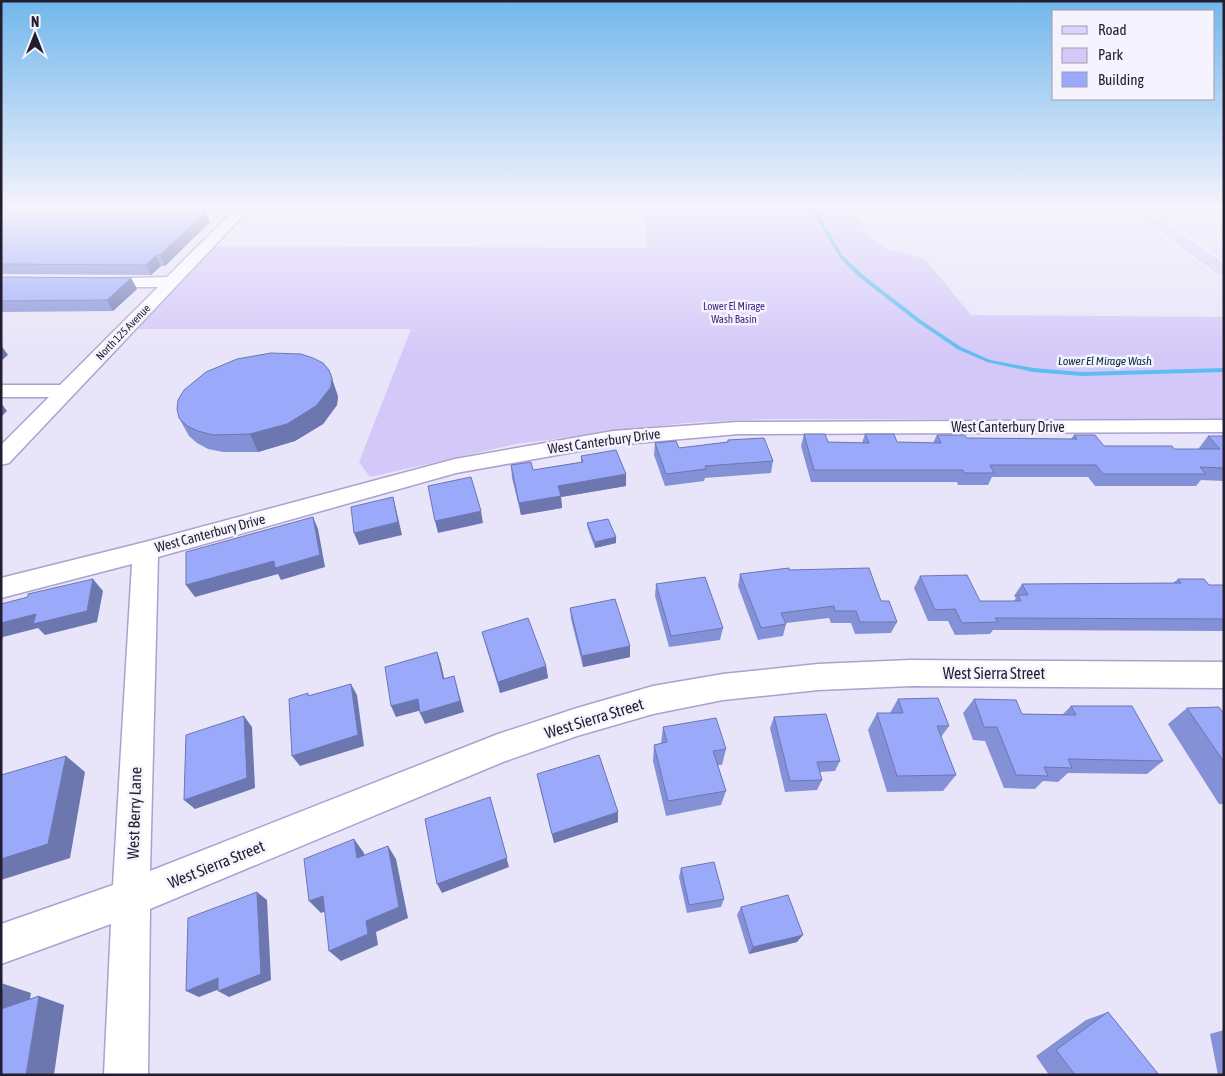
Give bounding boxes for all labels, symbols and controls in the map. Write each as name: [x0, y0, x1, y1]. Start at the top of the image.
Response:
north arrow: [10, 10, 60, 60]
legend: [1052, 10, 1215, 100]
text: N: [31, 14, 39, 30]
text: Road: [1098, 21, 1127, 38]
text: Park: [1098, 46, 1123, 63]
text: Building: [1098, 71, 1144, 88]
park label: Lower El Mirage Wash Basin: [703, 300, 765, 325]
street label: North 125 Avenue: [94, 302, 152, 362]
water label: Lower El Mirage Wash: [1058, 354, 1152, 368]
street label: West Canterbury Drive: [951, 419, 1065, 435]
street label: West Canterbury Drive: [547, 425, 661, 457]
street label: West Canterbury Drive: [153, 511, 267, 555]
street label: West Sierra Street: [943, 664, 1046, 682]
street label: West Sierra Street: [542, 694, 646, 742]
street label: West Berry Lane: [123, 766, 146, 860]
street label: West Sierra Street: [165, 836, 267, 892]

